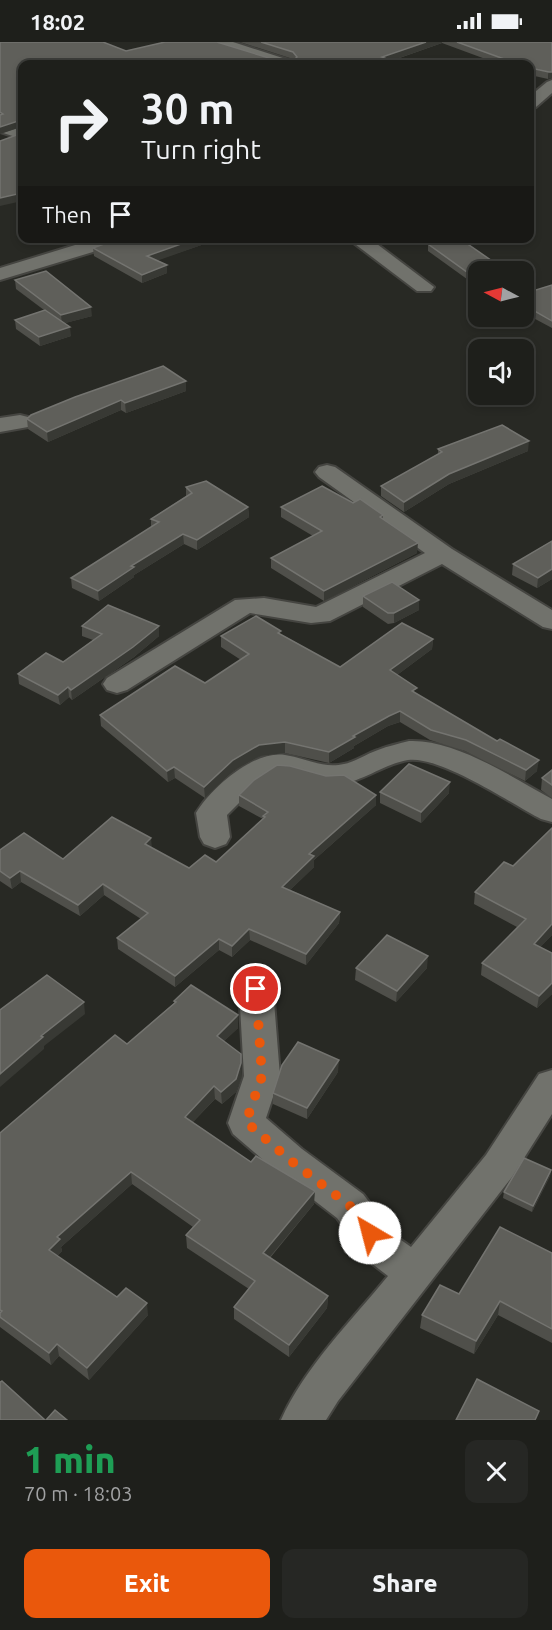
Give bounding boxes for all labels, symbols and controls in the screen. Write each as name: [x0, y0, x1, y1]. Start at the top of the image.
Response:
text: 18:02: [30, 9, 85, 34]
icon: right: [42, 84, 120, 162]
text: 30 m: [141, 85, 235, 132]
text: Turn right: [141, 134, 261, 164]
icon: arrive: [104, 198, 137, 231]
text: Then: [42, 202, 92, 227]
north arrow: [468, 261, 534, 327]
map controls: [468, 261, 534, 405]
button: sound: [468, 339, 534, 405]
pin: [230, 963, 281, 1014]
icon: arrive: [239, 972, 272, 1005]
position arrow: [338, 1201, 402, 1265]
text: 1 min: [24, 1439, 116, 1480]
button: close: [465, 1440, 528, 1503]
text: 70 m · 18:03: [24, 1482, 133, 1505]
button: Exit: [24, 1549, 270, 1618]
button: Share: [282, 1549, 528, 1618]

